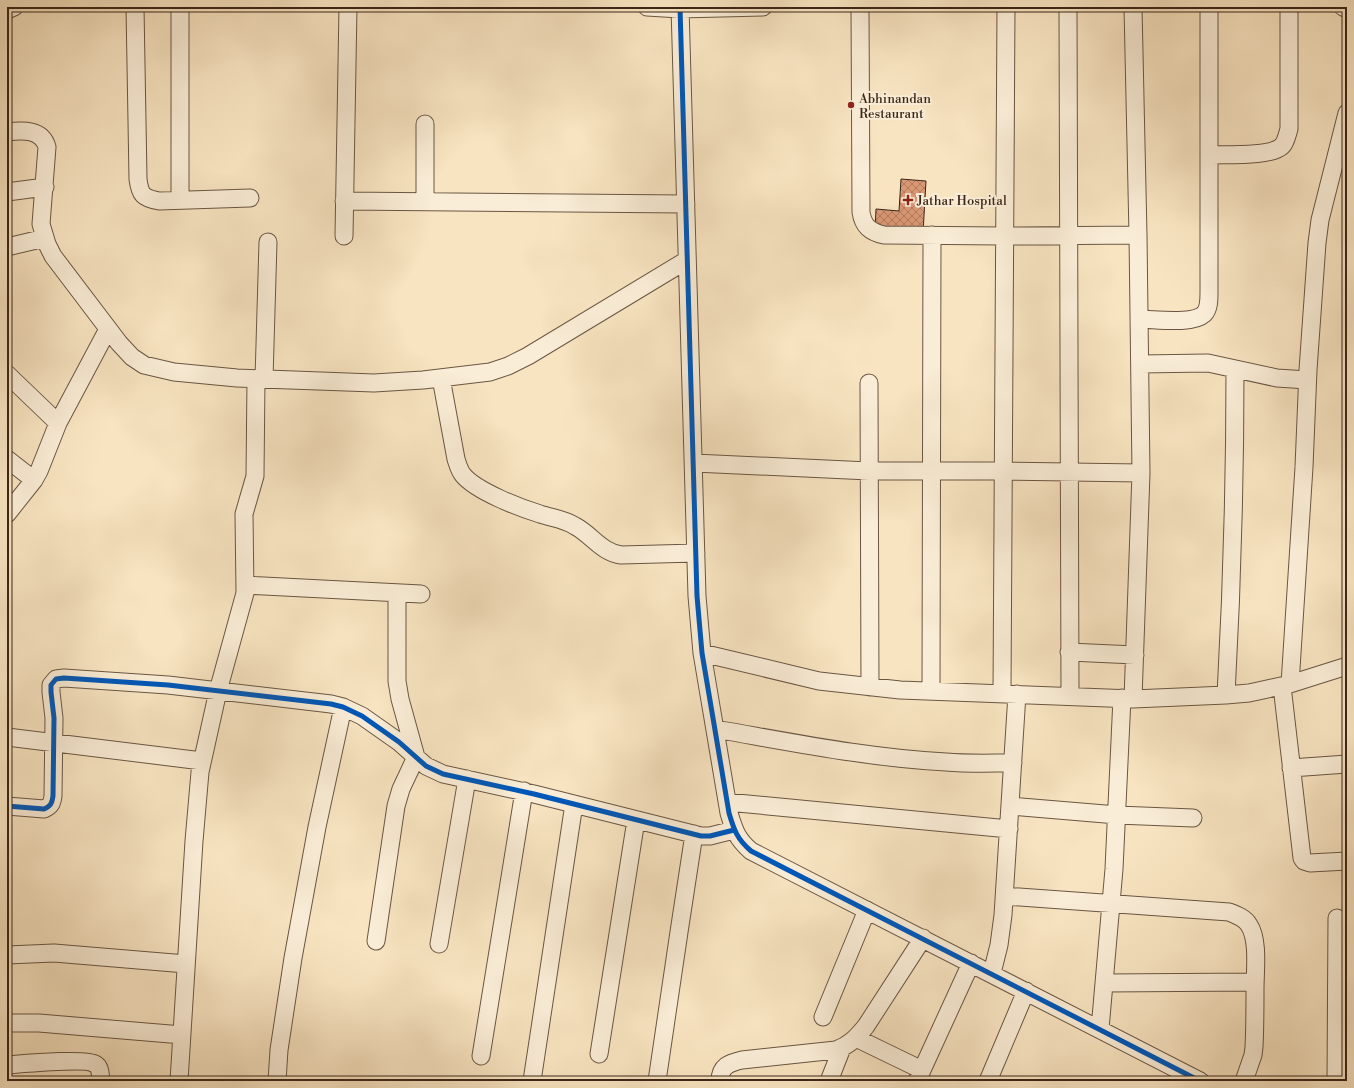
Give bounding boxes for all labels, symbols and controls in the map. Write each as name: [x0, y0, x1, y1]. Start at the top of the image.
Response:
place label: Abhinandan Restaurant: [858, 91, 931, 122]
marker: Abhinandan Restaurant: [846, 100, 856, 110]
place label: Jathar Hospital: [916, 193, 1007, 209]
marker: Jathar Hospital: [902, 194, 914, 206]

